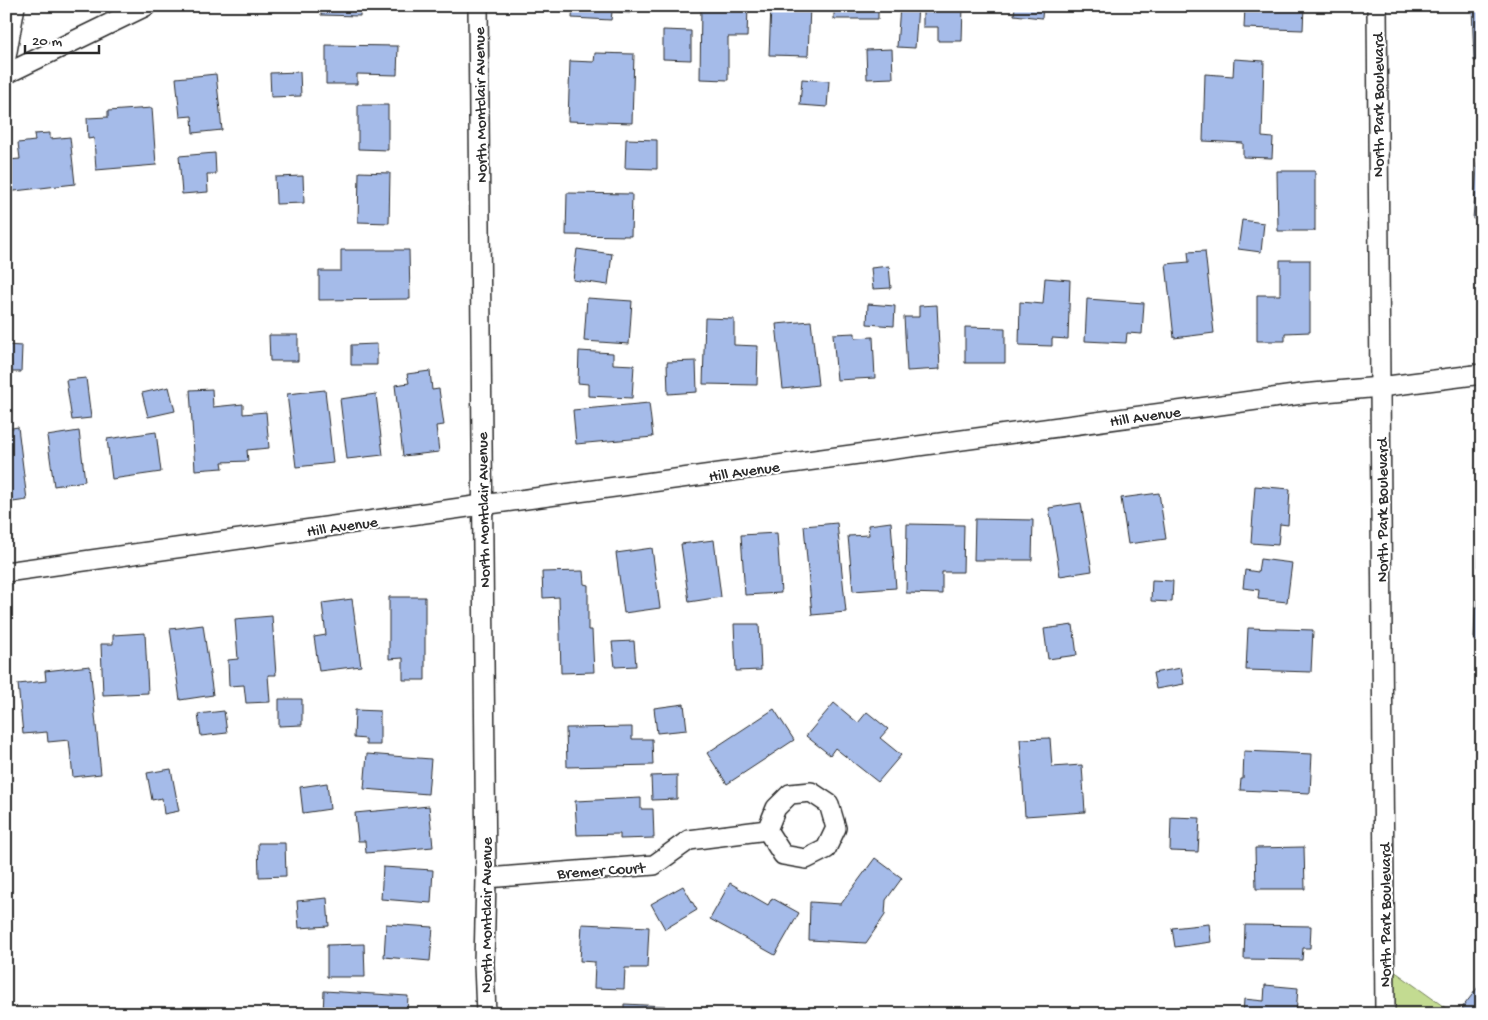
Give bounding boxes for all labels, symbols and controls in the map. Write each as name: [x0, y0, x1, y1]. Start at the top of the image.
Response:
scale bar: [25, 22, 99, 54]
street label: North Montclair Avenue: [472, 26, 493, 183]
street label: North Park Boulevard: [1371, 31, 1390, 177]
text: 20 m: [32, 33, 62, 51]
street label: Hill Avenue: [1109, 404, 1183, 433]
street label: North Montclair Avenue: [475, 431, 496, 588]
street label: North Park Boulevard: [1375, 436, 1394, 582]
street label: Hill Avenue: [708, 459, 782, 488]
street label: Hill Avenue: [306, 514, 380, 543]
street label: North Montclair Avenue: [479, 836, 498, 993]
street label: North Park Boulevard: [1378, 841, 1397, 987]
street label: Bremer Court: [556, 860, 647, 885]

